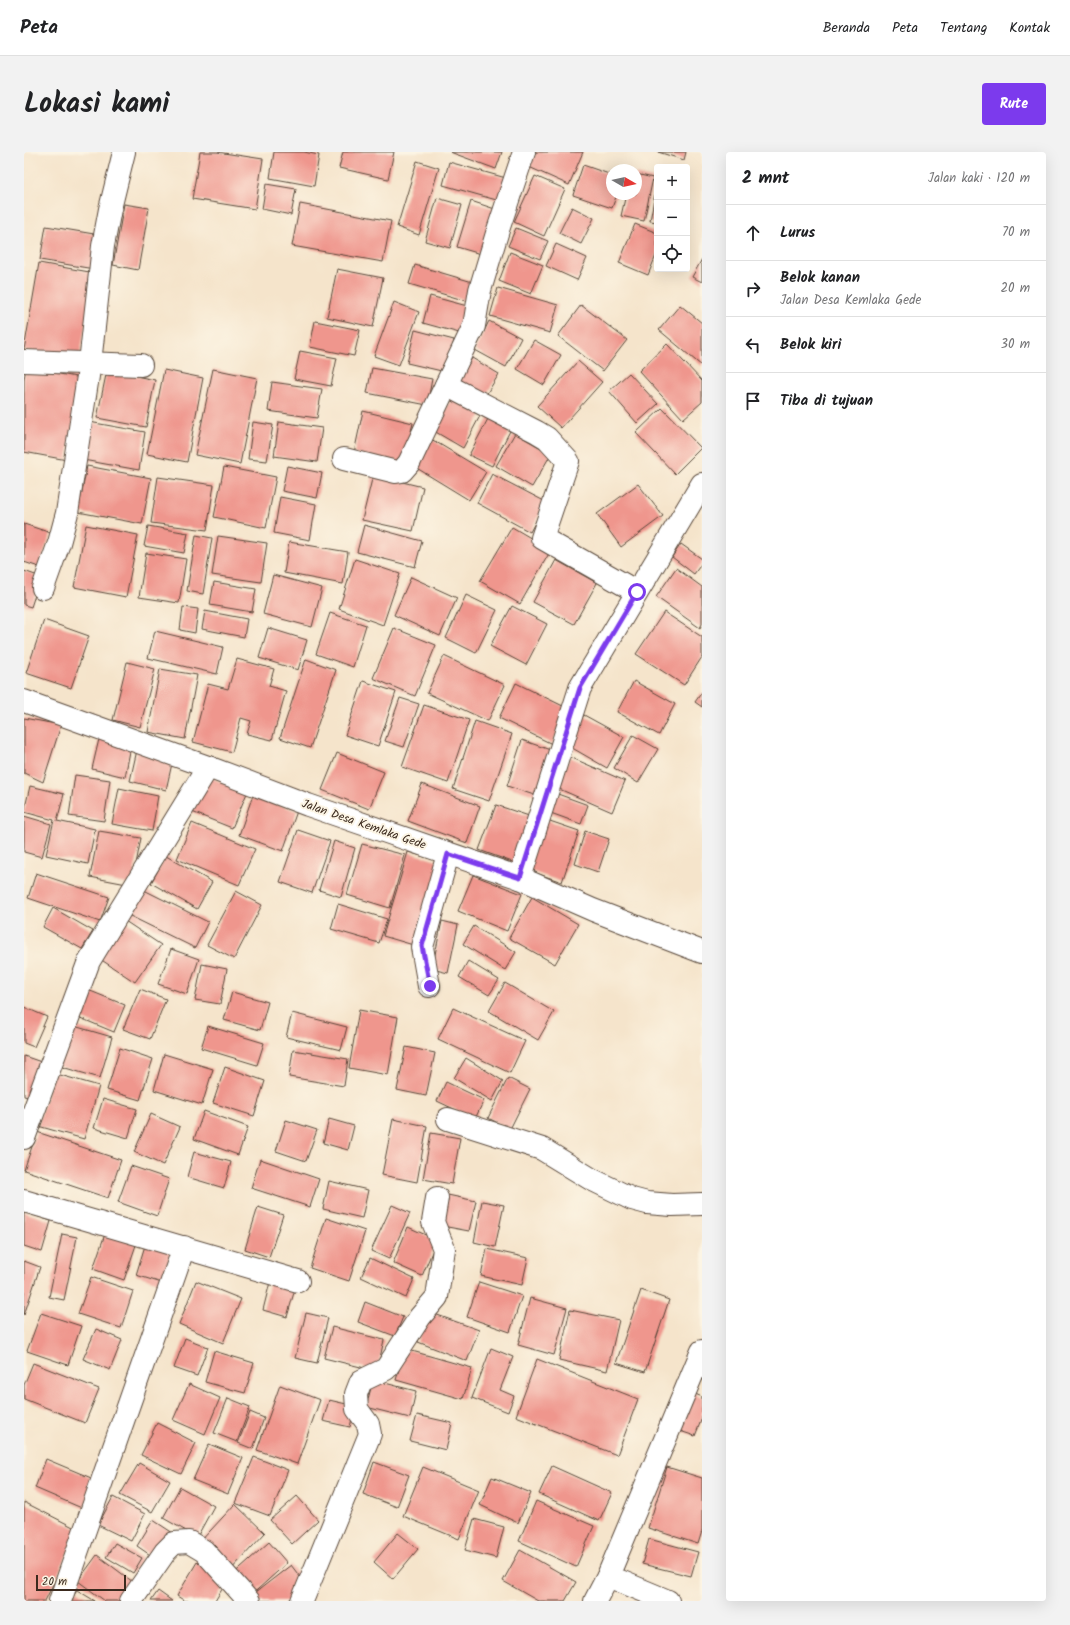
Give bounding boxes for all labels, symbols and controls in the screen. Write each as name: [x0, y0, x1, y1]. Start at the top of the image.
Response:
text: Peta: [20, 13, 58, 43]
text: Beranda: [823, 17, 870, 39]
text: Peta: [892, 17, 918, 39]
text: Tentang: [940, 17, 987, 39]
text: Kontak: [1009, 17, 1050, 39]
text: Lokasi kami: [24, 82, 170, 127]
button: Rute: [982, 83, 1046, 125]
north arrow: [606, 164, 642, 200]
map controls: [654, 164, 690, 272]
button: +: [654, 164, 690, 200]
text: 2 mnt: [742, 165, 789, 192]
text: Jalan kaki · 120 m: [928, 168, 1030, 189]
button: −: [654, 200, 690, 236]
text: Lurus: [780, 221, 815, 245]
icon: ahead: [742, 222, 764, 244]
text: 70 m: [1002, 222, 1030, 243]
button: locate: [654, 236, 690, 272]
text: Belok kanan: [780, 266, 860, 290]
icon: right: [742, 278, 764, 300]
text: 20 m: [1000, 278, 1030, 299]
text: Jalan Desa Kemlaka Gede: [780, 290, 921, 311]
text: Belok kiri: [780, 333, 841, 357]
icon: left: [742, 334, 764, 356]
text: 30 m: [1001, 334, 1030, 355]
text: Tiba di tujuan: [780, 389, 873, 413]
icon: arrive: [742, 390, 764, 412]
route start: [628, 583, 646, 601]
street label: Jalan Desa Kemlaka Gede: [299, 794, 429, 855]
route end: [421, 977, 439, 995]
scale bar: [36, 1573, 126, 1592]
text: 20 m: [42, 1573, 67, 1591]

